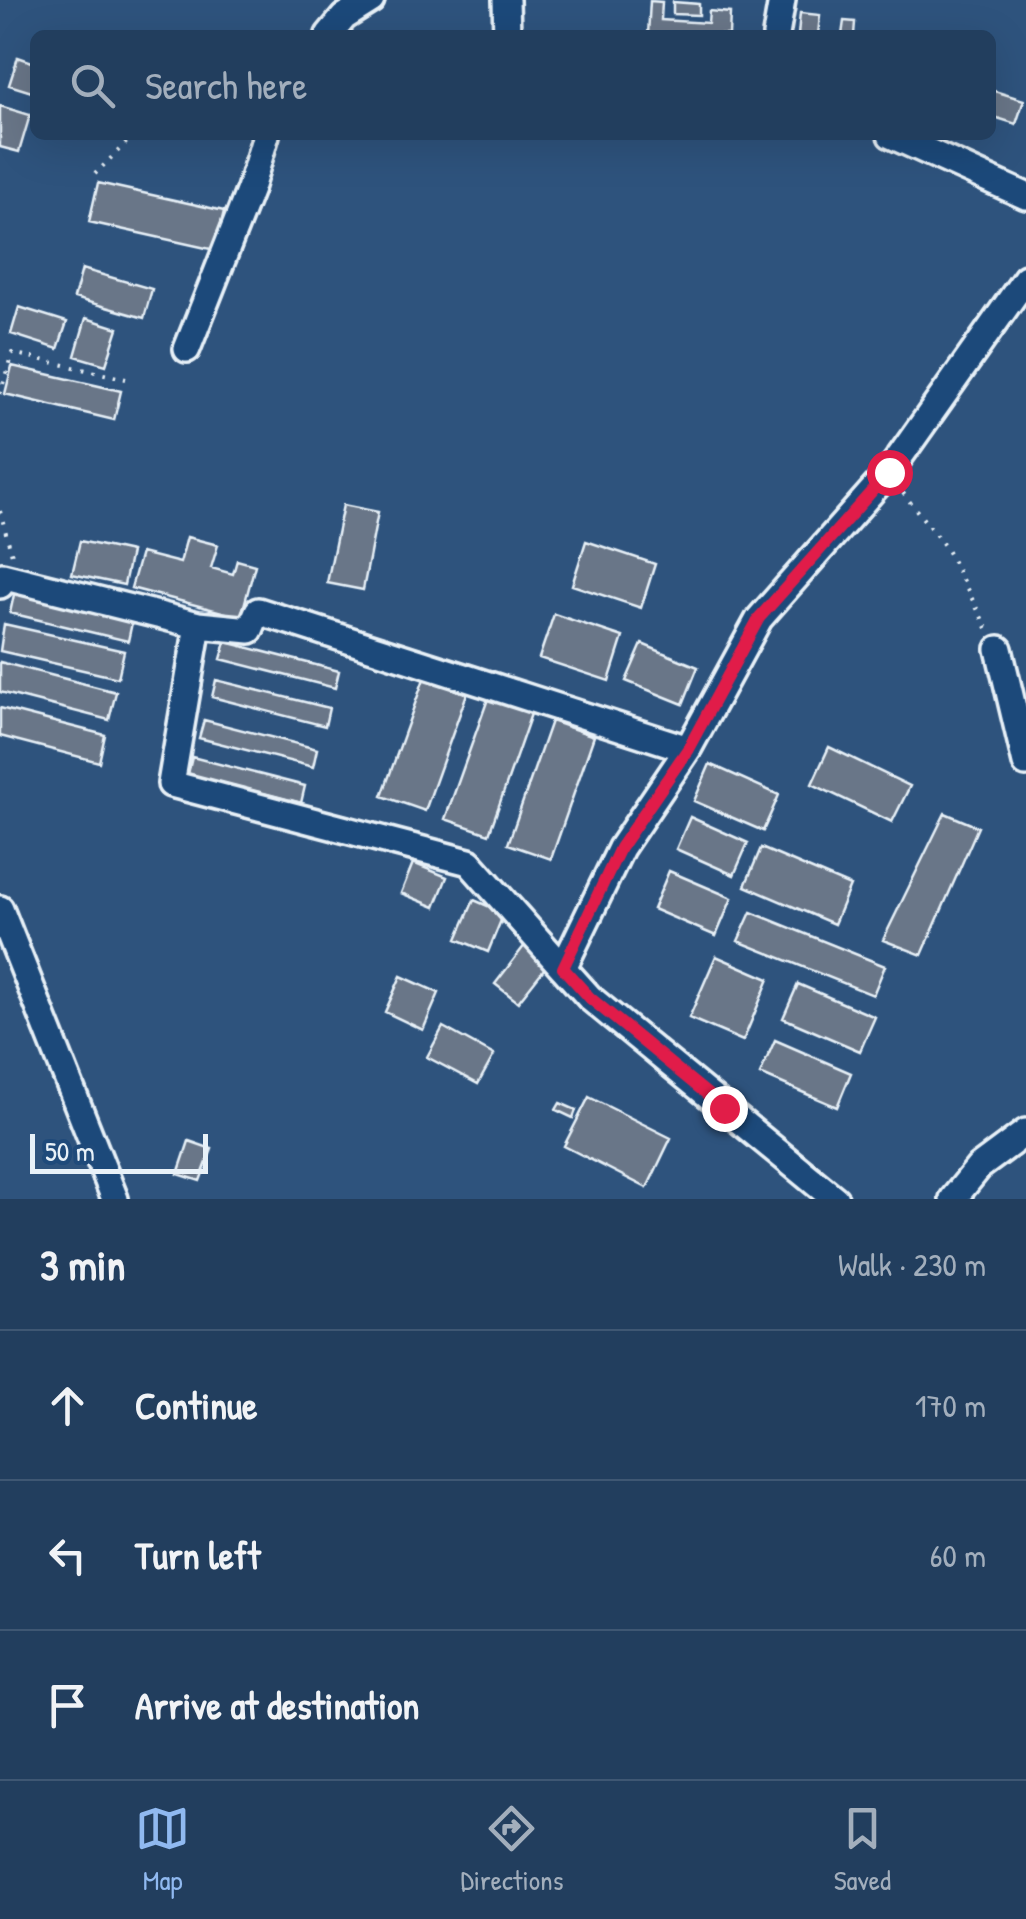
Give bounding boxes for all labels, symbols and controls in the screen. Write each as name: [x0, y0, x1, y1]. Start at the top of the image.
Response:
search box: [30, 30, 996, 140]
icon: search: [65, 58, 120, 113]
text: Search here: [145, 59, 307, 111]
route start: [867, 450, 913, 496]
route end: [702, 1086, 748, 1132]
scale bar: [30, 1129, 208, 1174]
text: 50 m: [45, 1132, 95, 1170]
text: 3 min: [40, 1236, 125, 1293]
text: Walk · 230 m: [838, 1243, 986, 1286]
icon: ahead: [40, 1378, 95, 1433]
text: Continue: [135, 1379, 257, 1431]
text: 170 m: [915, 1384, 986, 1427]
icon: left: [40, 1528, 95, 1583]
text: Turn left: [135, 1529, 260, 1581]
text: 60 m: [930, 1534, 986, 1577]
icon: arrive: [40, 1678, 95, 1733]
text: Arrive at destination: [135, 1679, 419, 1731]
tab: Map: [135, 1801, 190, 1899]
tab: Directions: [460, 1801, 563, 1899]
tab: Saved: [834, 1801, 891, 1899]

